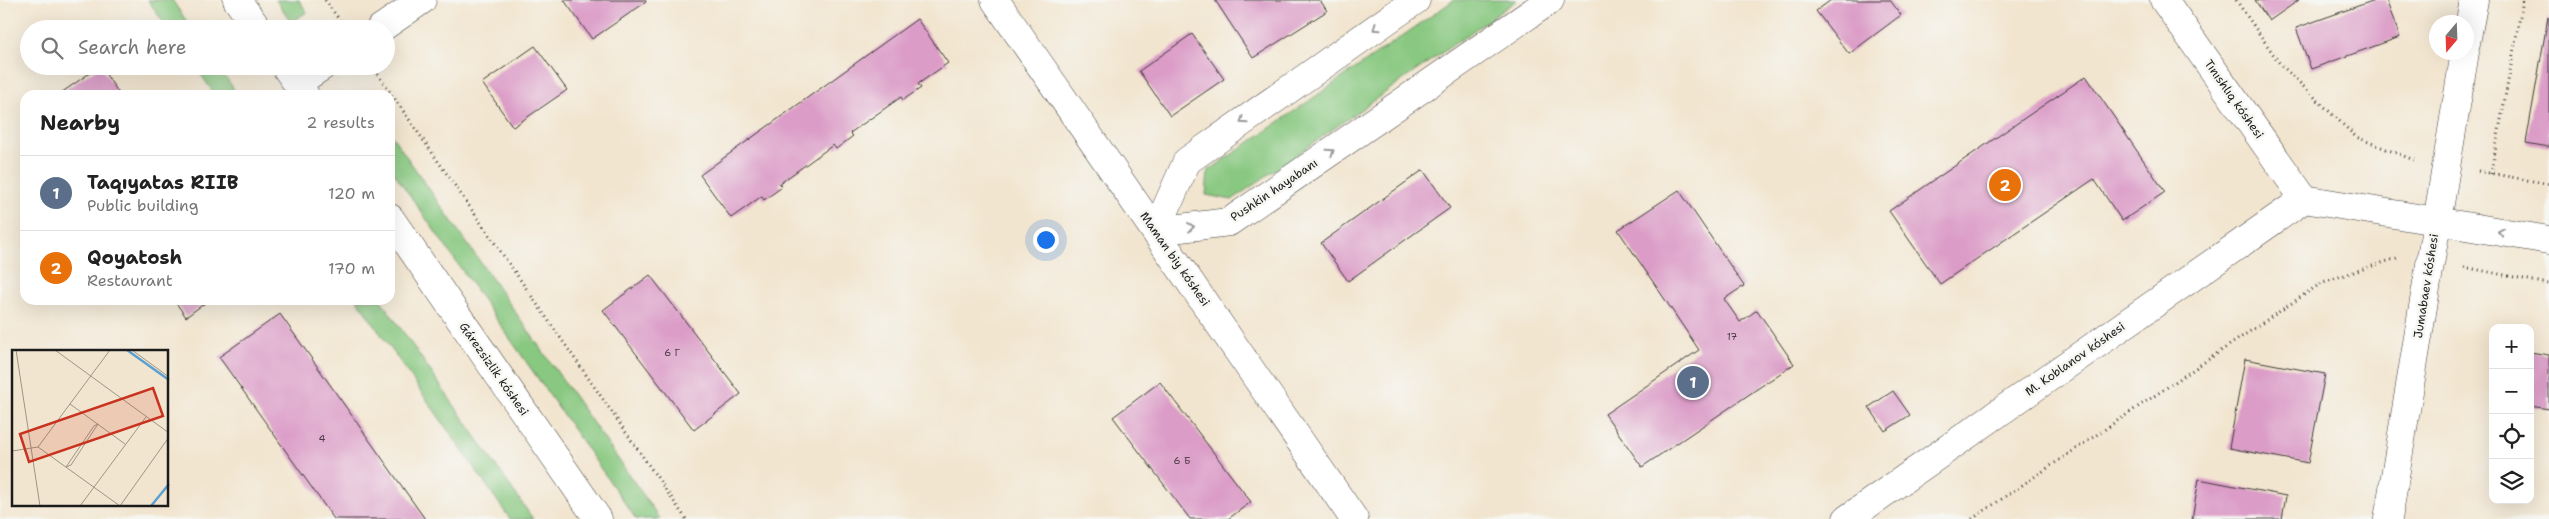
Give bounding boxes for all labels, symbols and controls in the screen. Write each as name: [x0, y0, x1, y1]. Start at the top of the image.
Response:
north arrow: [2429, 15, 2474, 60]
search box: [20, 20, 395, 75]
one-way arrow: [1372, 22, 1382, 31]
icon: search: [38, 34, 66, 62]
text: Search here: [78, 35, 187, 60]
street label: Tınıshlıq kóshesi: [2201, 56, 2267, 142]
text: Nearby: [40, 109, 120, 137]
text: 2 results: [306, 112, 375, 133]
one-way arrow: [1239, 115, 1249, 124]
one-way arrow: [1325, 149, 1335, 158]
street label: Pushkin hayabanı: [1227, 155, 1321, 225]
pin: 2: [1989, 166, 2021, 204]
text: Taqıyatas RIIB: [87, 170, 239, 195]
text: 1: [52, 183, 60, 204]
text: 120 m: [328, 183, 375, 204]
text: Public building: [87, 195, 199, 216]
street label: Maman biy kóshesi: [1136, 209, 1214, 309]
one-way arrow: [1186, 222, 1195, 232]
your location: [1033, 227, 1059, 253]
one-way arrow: [2497, 227, 2505, 237]
street label: Jumabaev kóshesi: [2410, 233, 2442, 339]
text: Qoyatosh: [87, 245, 182, 270]
text: 2: [50, 258, 62, 279]
text: 170 m: [328, 258, 375, 279]
text: Restaurant: [87, 270, 173, 291]
street label: Gárezsizlik kóshesi: [456, 319, 532, 419]
street label: M. Koblanov kóshesi: [2022, 319, 2128, 399]
map controls: [2489, 324, 2534, 504]
button: +: [2489, 324, 2534, 369]
house number: 17: [1727, 330, 1737, 343]
house number: 6 Г: [664, 346, 681, 359]
inset map: [12, 350, 169, 506]
pin: 1: [1677, 363, 1709, 401]
button: −: [2489, 369, 2534, 414]
button: locate: [2489, 414, 2534, 459]
house number: 4: [319, 432, 326, 445]
house number: 6 Б: [1173, 454, 1191, 467]
button: layers: [2489, 459, 2534, 504]

